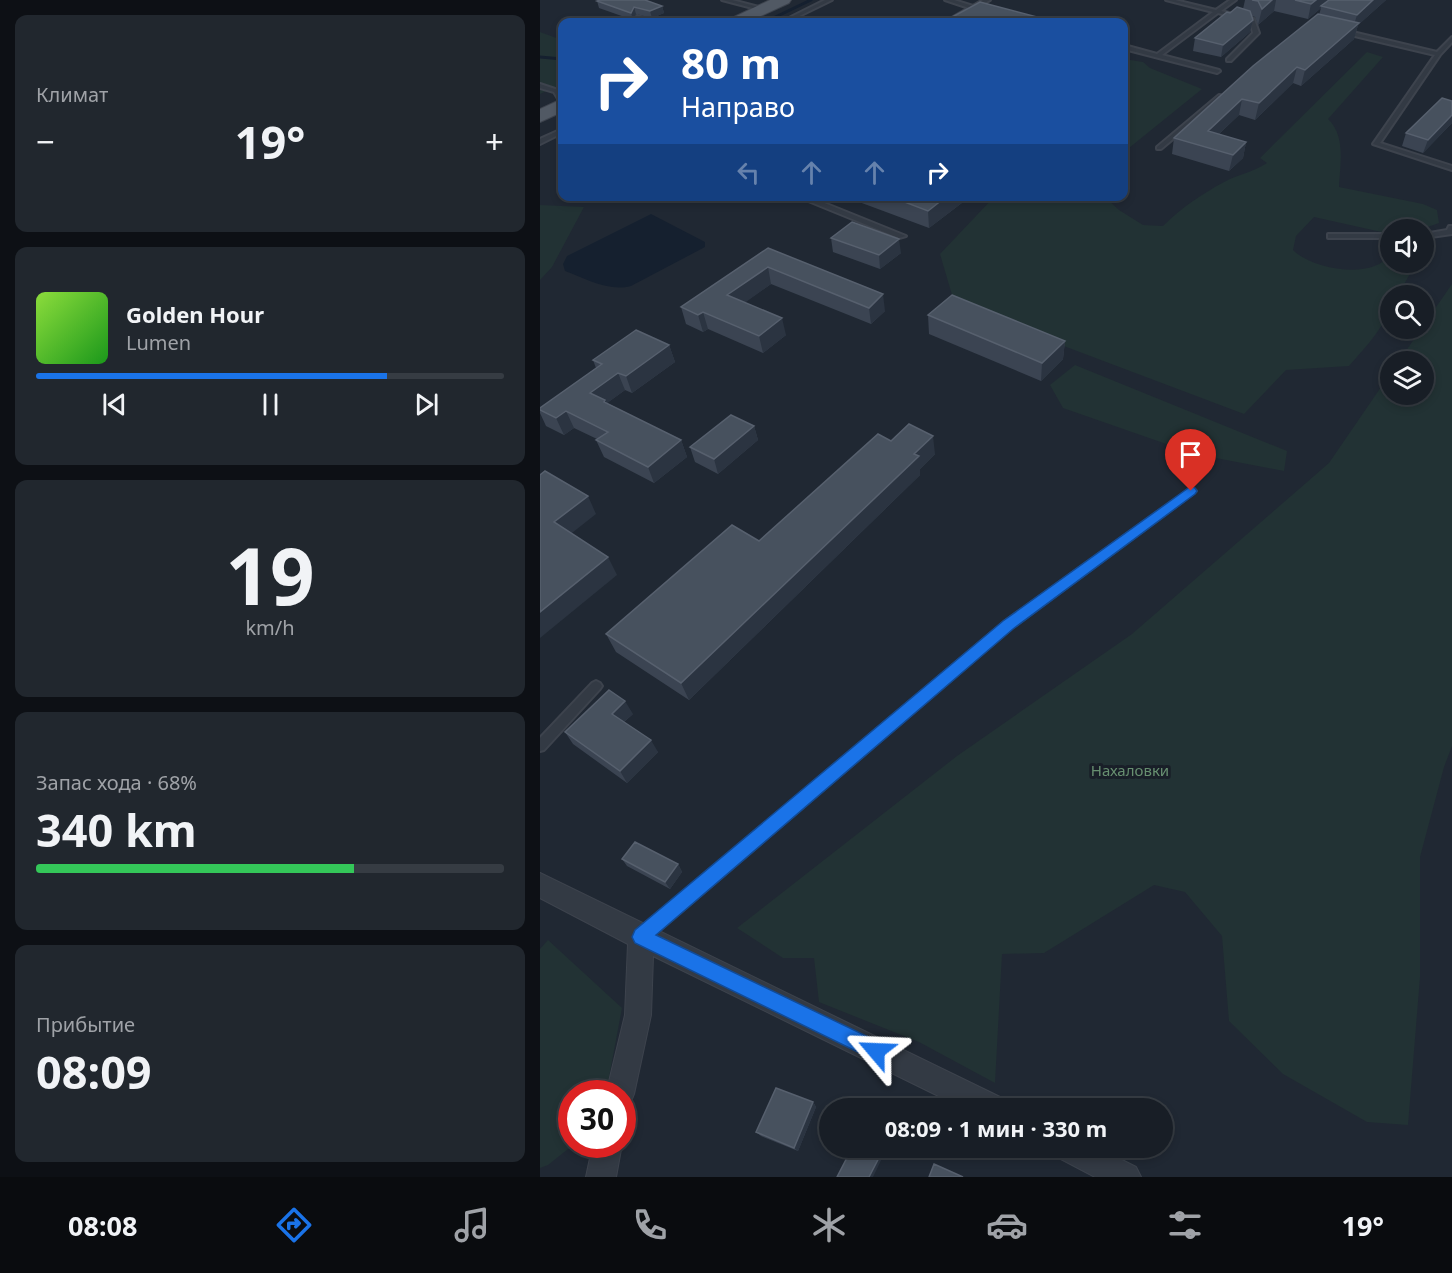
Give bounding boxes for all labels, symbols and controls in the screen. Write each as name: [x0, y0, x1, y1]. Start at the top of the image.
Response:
text: 80 m: [681, 34, 781, 91]
icon: right: [582, 42, 660, 120]
text: Климат: [36, 81, 108, 108]
text: Направо: [681, 88, 795, 125]
text: 19°: [235, 111, 305, 172]
text: −: [36, 119, 55, 164]
text: +: [485, 119, 504, 164]
icon: left: [732, 156, 765, 189]
icon: ahead: [795, 156, 828, 189]
icon: ahead: [858, 156, 891, 189]
icon: right: [921, 156, 954, 189]
map controls: [1380, 219, 1434, 405]
button: sound: [1380, 219, 1434, 273]
button: search: [1380, 285, 1434, 339]
text: Golden Hour: [126, 299, 264, 329]
text: Lumen: [126, 329, 191, 356]
button: layers: [1380, 351, 1434, 405]
icon: previous: [98, 388, 131, 421]
icon: pause: [254, 388, 287, 421]
icon: next: [410, 388, 443, 421]
pin: [1165, 429, 1216, 491]
icon: arrive: [1174, 438, 1207, 471]
text: 19: [225, 522, 315, 628]
text: km/h: [245, 614, 295, 641]
park label: Нахаловки: [1091, 760, 1169, 780]
text: Запас хода · 68%: [36, 769, 197, 796]
text: 340 km: [36, 799, 197, 860]
text: Прибытие: [36, 1011, 135, 1038]
position arrow: [844, 1019, 908, 1083]
text: 08:09: [36, 1041, 152, 1102]
speed limit sign: 30: [558, 1080, 636, 1158]
text: 08:09 · 1 мин · 330 m: [885, 1113, 1107, 1143]
icon: directions: [273, 1204, 315, 1246]
icon: music: [451, 1204, 493, 1246]
icon: phone: [629, 1204, 671, 1246]
icon: climate: [808, 1204, 850, 1246]
icon: car: [986, 1204, 1028, 1246]
icon: filters: [1164, 1204, 1206, 1246]
text: 08:08: [68, 1207, 137, 1244]
text: 19°: [1342, 1207, 1384, 1244]

